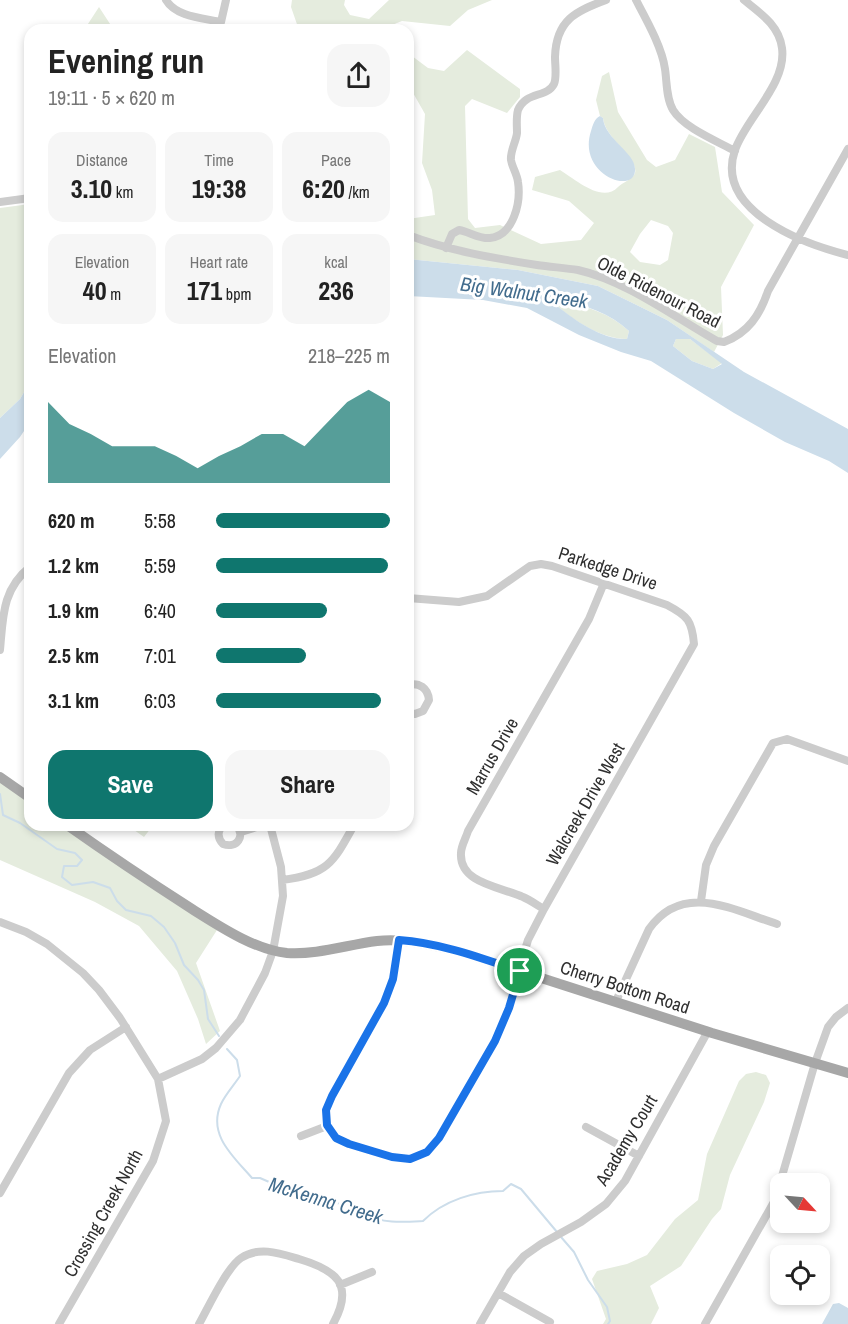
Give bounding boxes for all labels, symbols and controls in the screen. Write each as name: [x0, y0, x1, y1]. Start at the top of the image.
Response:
text: Evening run: [48, 39, 204, 83]
button: share: [327, 44, 390, 107]
text: 19:11 · 5 × 620 m: [48, 84, 175, 111]
text: Distance: [76, 149, 128, 171]
text: Time: [204, 149, 234, 171]
text: Pace: [321, 149, 351, 171]
text: 3.10: [71, 171, 112, 206]
text: 19:38: [192, 171, 246, 206]
text: 6:20: [302, 171, 345, 206]
text: km: [112, 181, 133, 203]
text: /km: [345, 181, 370, 203]
street label: Olde Ridenour Road: [593, 250, 725, 334]
text: Elevation: [75, 251, 129, 273]
text: Heart rate: [190, 251, 248, 273]
text: kcal: [324, 251, 348, 273]
water label: Big Walnut Creek: [459, 270, 590, 314]
text: 40: [83, 273, 107, 308]
text: 171: [187, 273, 222, 308]
text: 236: [318, 273, 354, 308]
text: m: [107, 283, 121, 305]
text: bpm: [222, 283, 251, 305]
text: Elevation: [48, 342, 116, 369]
text: 218–225 m: [308, 342, 390, 369]
text: 620 m: [48, 507, 95, 534]
text: 5:58: [144, 507, 176, 534]
street label: Parkedge Drive: [555, 540, 661, 596]
text: 1.2 km: [48, 552, 99, 579]
text: 5:59: [144, 552, 176, 579]
text: 1.9 km: [48, 597, 99, 624]
text: 6:40: [144, 597, 176, 624]
text: 2.5 km: [48, 642, 99, 669]
text: 7:01: [144, 642, 176, 669]
text: 3.1 km: [48, 687, 99, 714]
text: 6:03: [144, 687, 176, 714]
street label: Marrus Drive: [460, 713, 524, 799]
street label: Walcreek Drive West: [540, 738, 630, 870]
button: Save: [48, 750, 213, 819]
button: Share: [225, 750, 390, 819]
pin: [494, 945, 545, 996]
icon: arrive: [503, 954, 536, 987]
street label: Cherry Bottom Road: [557, 954, 693, 1020]
street label: Academy Court: [589, 1090, 663, 1191]
street label: Crossing Creek North: [57, 1145, 149, 1281]
water label: McKenna Creek: [266, 1170, 387, 1230]
north arrow: [770, 1173, 830, 1233]
map controls: [770, 1173, 830, 1305]
button: locate: [770, 1245, 830, 1305]

